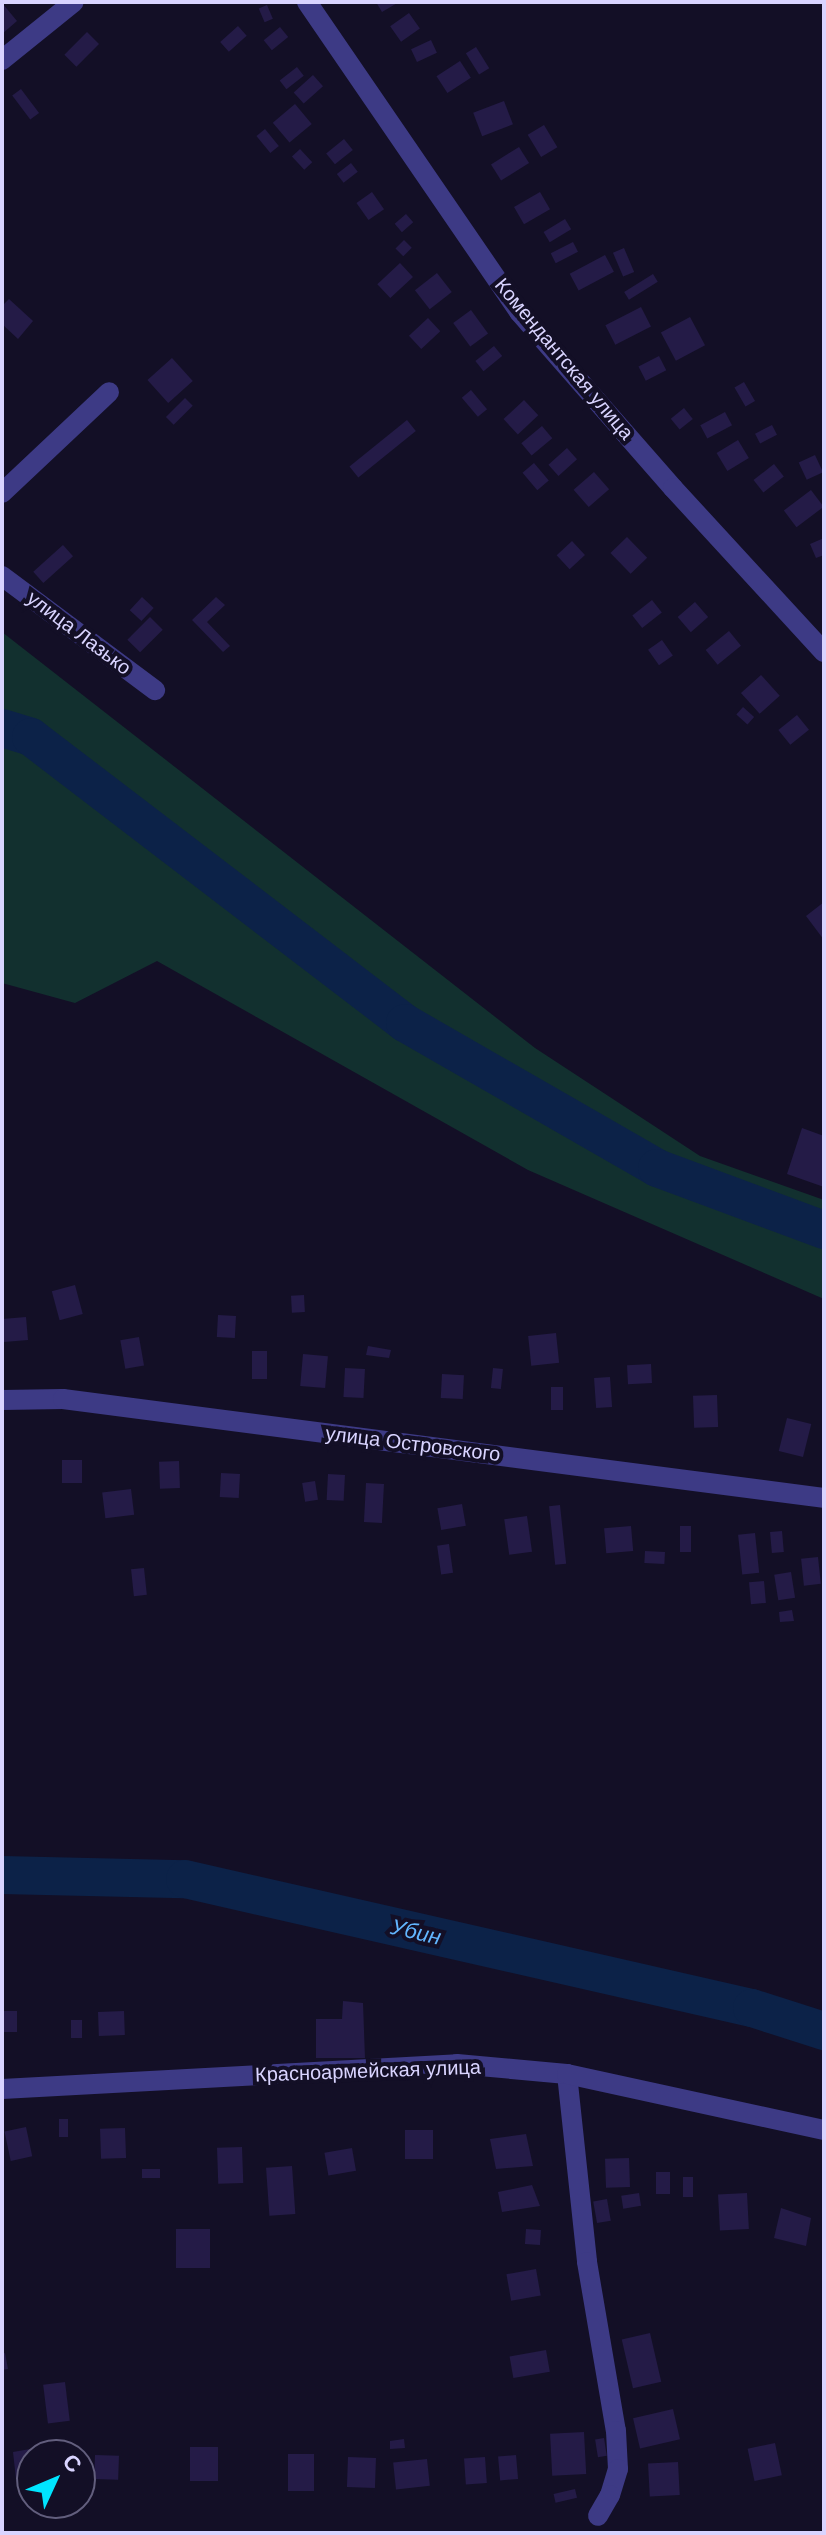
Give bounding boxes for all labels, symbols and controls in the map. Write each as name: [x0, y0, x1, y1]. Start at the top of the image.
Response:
street label: Комендантская улица: [490, 273, 638, 445]
street label: улица Лазько: [22, 586, 136, 680]
street label: улица Островского: [324, 1421, 502, 1467]
water label: Убин: [388, 1913, 444, 1951]
street label: Красноармейская улица: [255, 2055, 481, 2087]
north arrow: [16, 2439, 96, 2519]
text: С: [58, 2449, 87, 2478]

